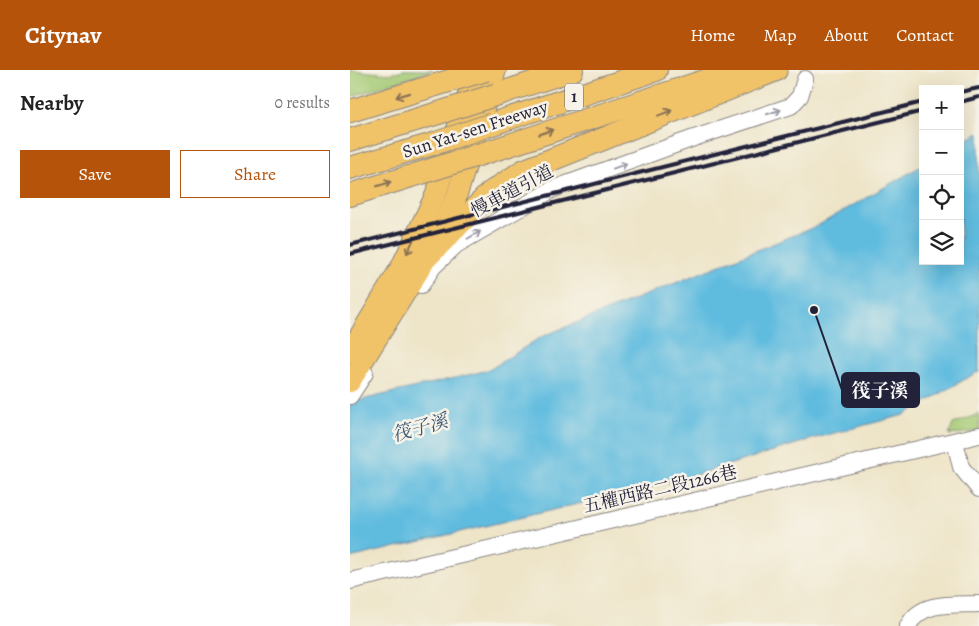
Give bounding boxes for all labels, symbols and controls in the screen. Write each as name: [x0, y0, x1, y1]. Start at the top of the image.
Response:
text: Citynav: [25, 19, 101, 51]
text: Home: [690, 23, 735, 47]
text: Map: [763, 23, 796, 47]
text: About: [824, 23, 868, 47]
text: Contact: [896, 23, 954, 47]
road number: 1: [565, 84, 583, 111]
map controls: [919, 85, 964, 265]
button: +: [919, 85, 964, 130]
text: Nearby: [20, 89, 83, 117]
one-way arrow: [395, 91, 411, 101]
text: 0 results: [274, 92, 330, 114]
street label: Sun Yat-sen Freeway: [399, 94, 552, 164]
one-way arrow: [765, 107, 781, 116]
one-way arrow: [657, 108, 672, 117]
one-way arrow: [538, 127, 553, 136]
button: −: [919, 130, 964, 175]
button: Save: [20, 150, 170, 198]
button: Share: [180, 150, 330, 198]
street label: 慢車道引道: [467, 159, 557, 223]
one-way arrow: [612, 161, 627, 170]
button: locate: [919, 175, 964, 220]
one-way arrow: [376, 179, 392, 189]
button: layers: [919, 220, 964, 265]
one-way arrow: [466, 229, 480, 239]
one-way arrow: [405, 239, 415, 254]
callout: 筏子溪: [842, 373, 919, 407]
text: 筏子溪: [851, 378, 909, 404]
water label: 筏子溪: [389, 407, 453, 448]
street label: 五權西路二段1266巷: [581, 460, 739, 518]

